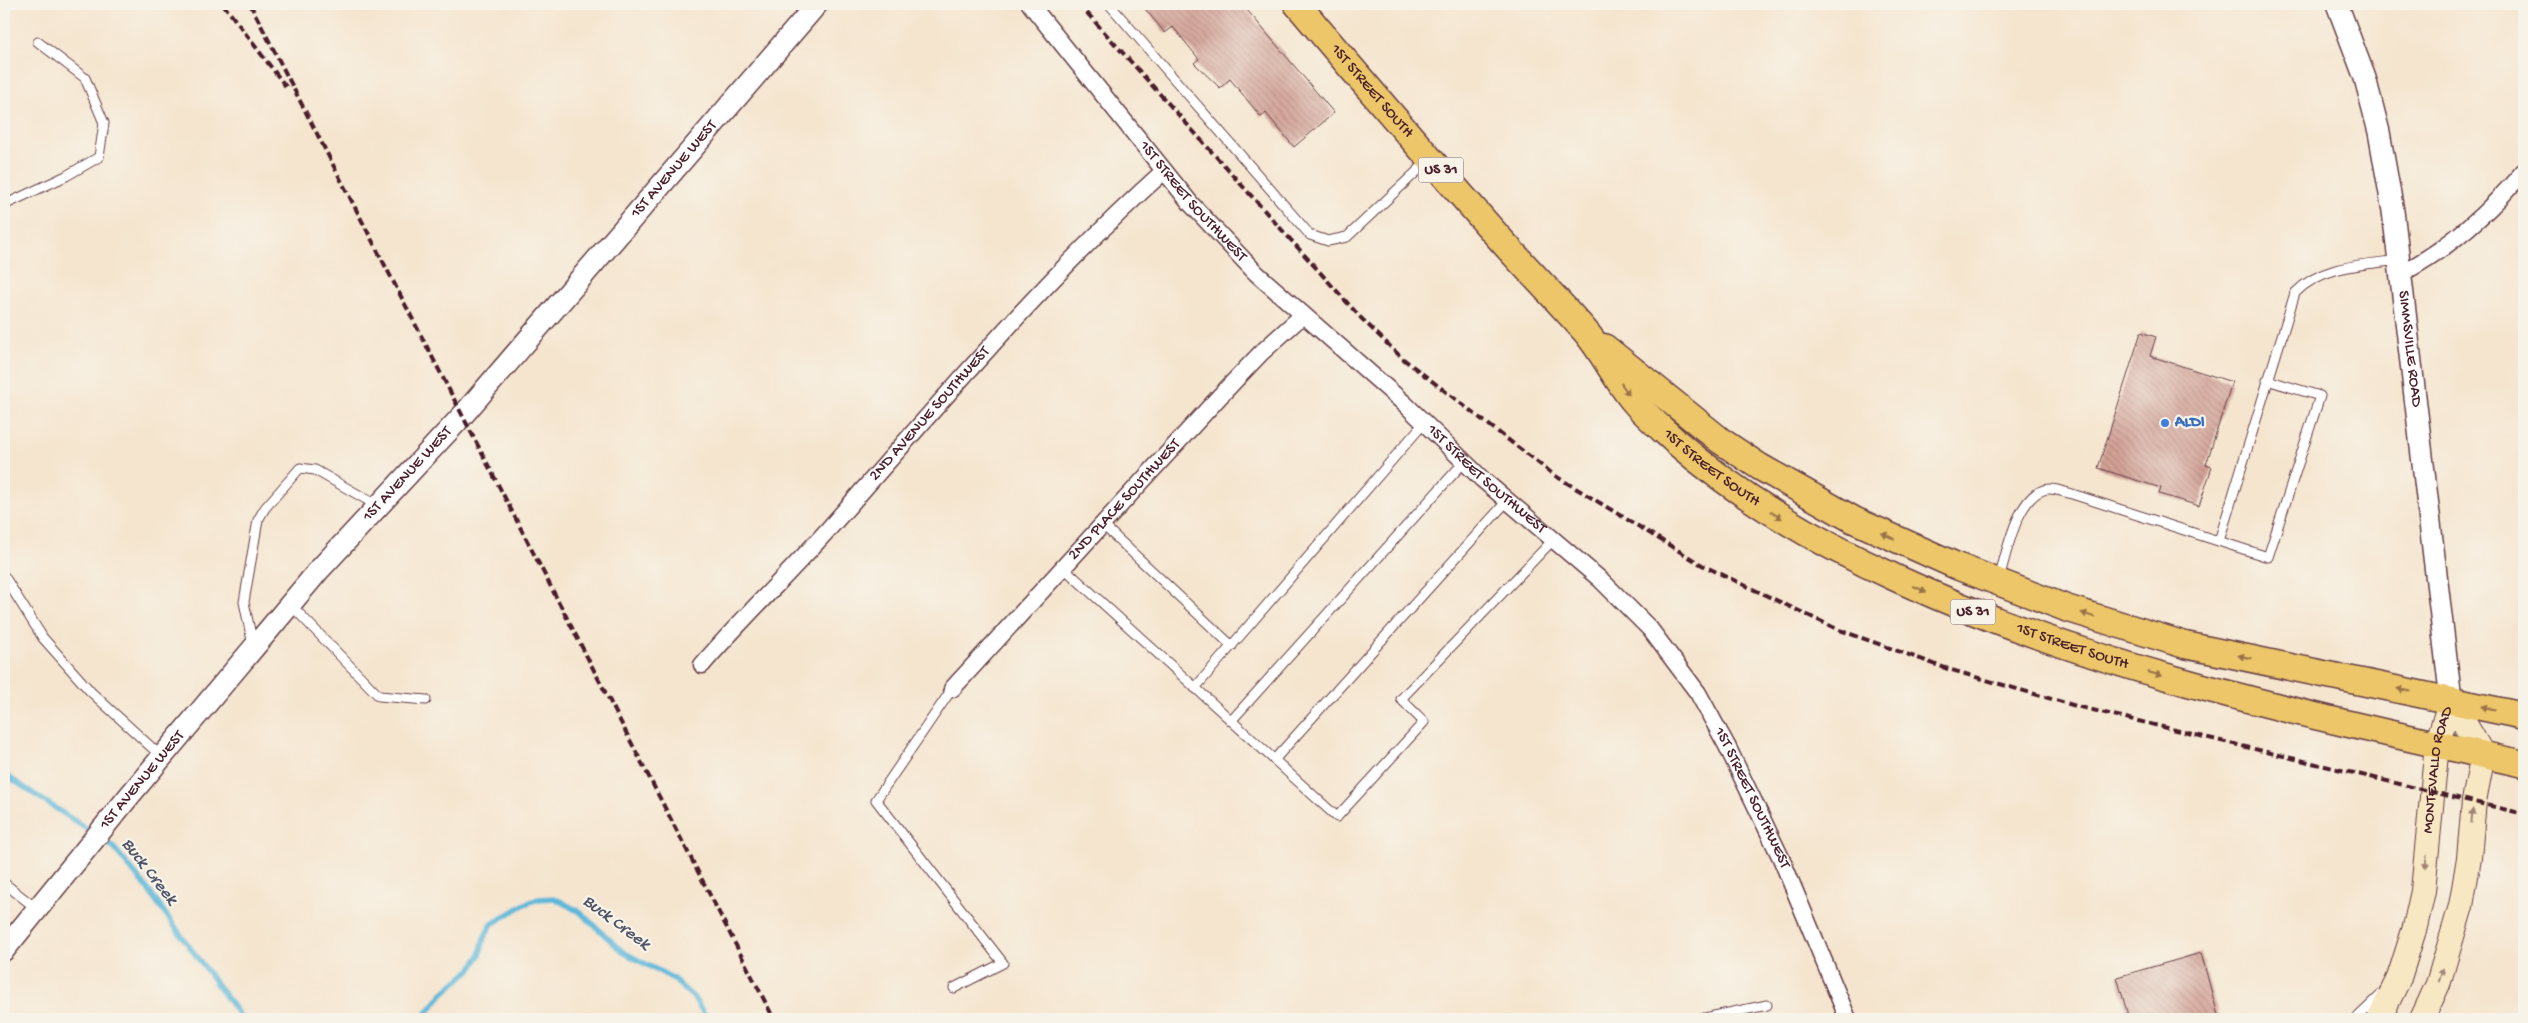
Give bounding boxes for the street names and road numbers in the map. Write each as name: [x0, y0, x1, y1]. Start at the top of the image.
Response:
street label: 1ST STREET SOUTH: [1325, 40, 1418, 143]
street label: 1ST AVENUE WEST: [626, 116, 722, 223]
street label: 1ST STREET SOUTHWEST: [1134, 137, 1251, 267]
road number: US 31: [1418, 158, 1464, 182]
street label: SIMMSVILLE ROAD: [2393, 290, 2426, 409]
street label: 2ND AVENUE SOUTHWEST: [865, 342, 995, 485]
street label: 1ST STREET SOUTHWEST: [1422, 420, 1550, 539]
street label: 1ST AVENUE WEST: [358, 422, 457, 527]
street label: 1ST STREET SOUTH: [1658, 424, 1764, 512]
street label: 2ND PLACE SOUTHWEST: [1065, 435, 1186, 565]
road number: US 31: [1950, 600, 1996, 624]
street label: 1ST STREET SOUTH: [2013, 619, 2132, 675]
street label: MONTEVALLO ROAD: [2419, 704, 2458, 834]
street label: 1ST STREET SOUTHWEST: [1709, 723, 1794, 872]
street label: 1ST AVENUE WEST: [95, 727, 190, 834]

